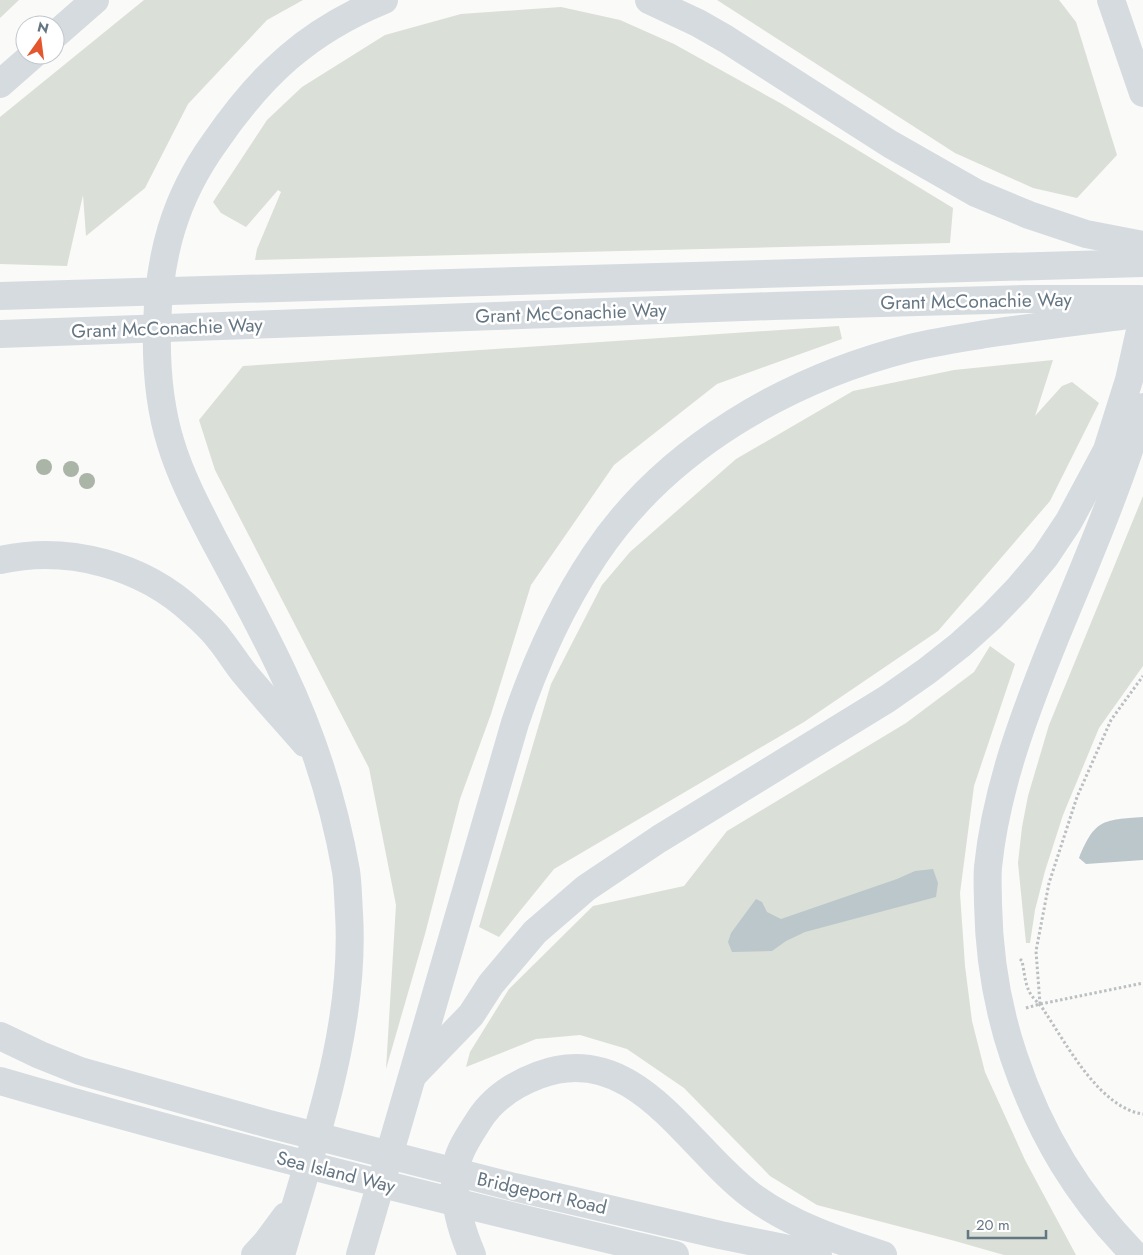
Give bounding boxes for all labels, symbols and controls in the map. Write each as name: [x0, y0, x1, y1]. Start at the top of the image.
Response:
north arrow: [15, 15, 65, 65]
text: N: [35, 16, 51, 38]
street label: Grant McConachie Way: [880, 286, 1073, 316]
street label: Grant McConachie Way: [475, 296, 668, 330]
street label: Grant McConachie Way: [71, 311, 264, 345]
street label: Sea Island Way: [274, 1144, 399, 1200]
street label: Bridgeport Road: [474, 1165, 610, 1221]
scale bar: [968, 1208, 1046, 1240]
text: 20 m: [976, 1214, 1010, 1236]

